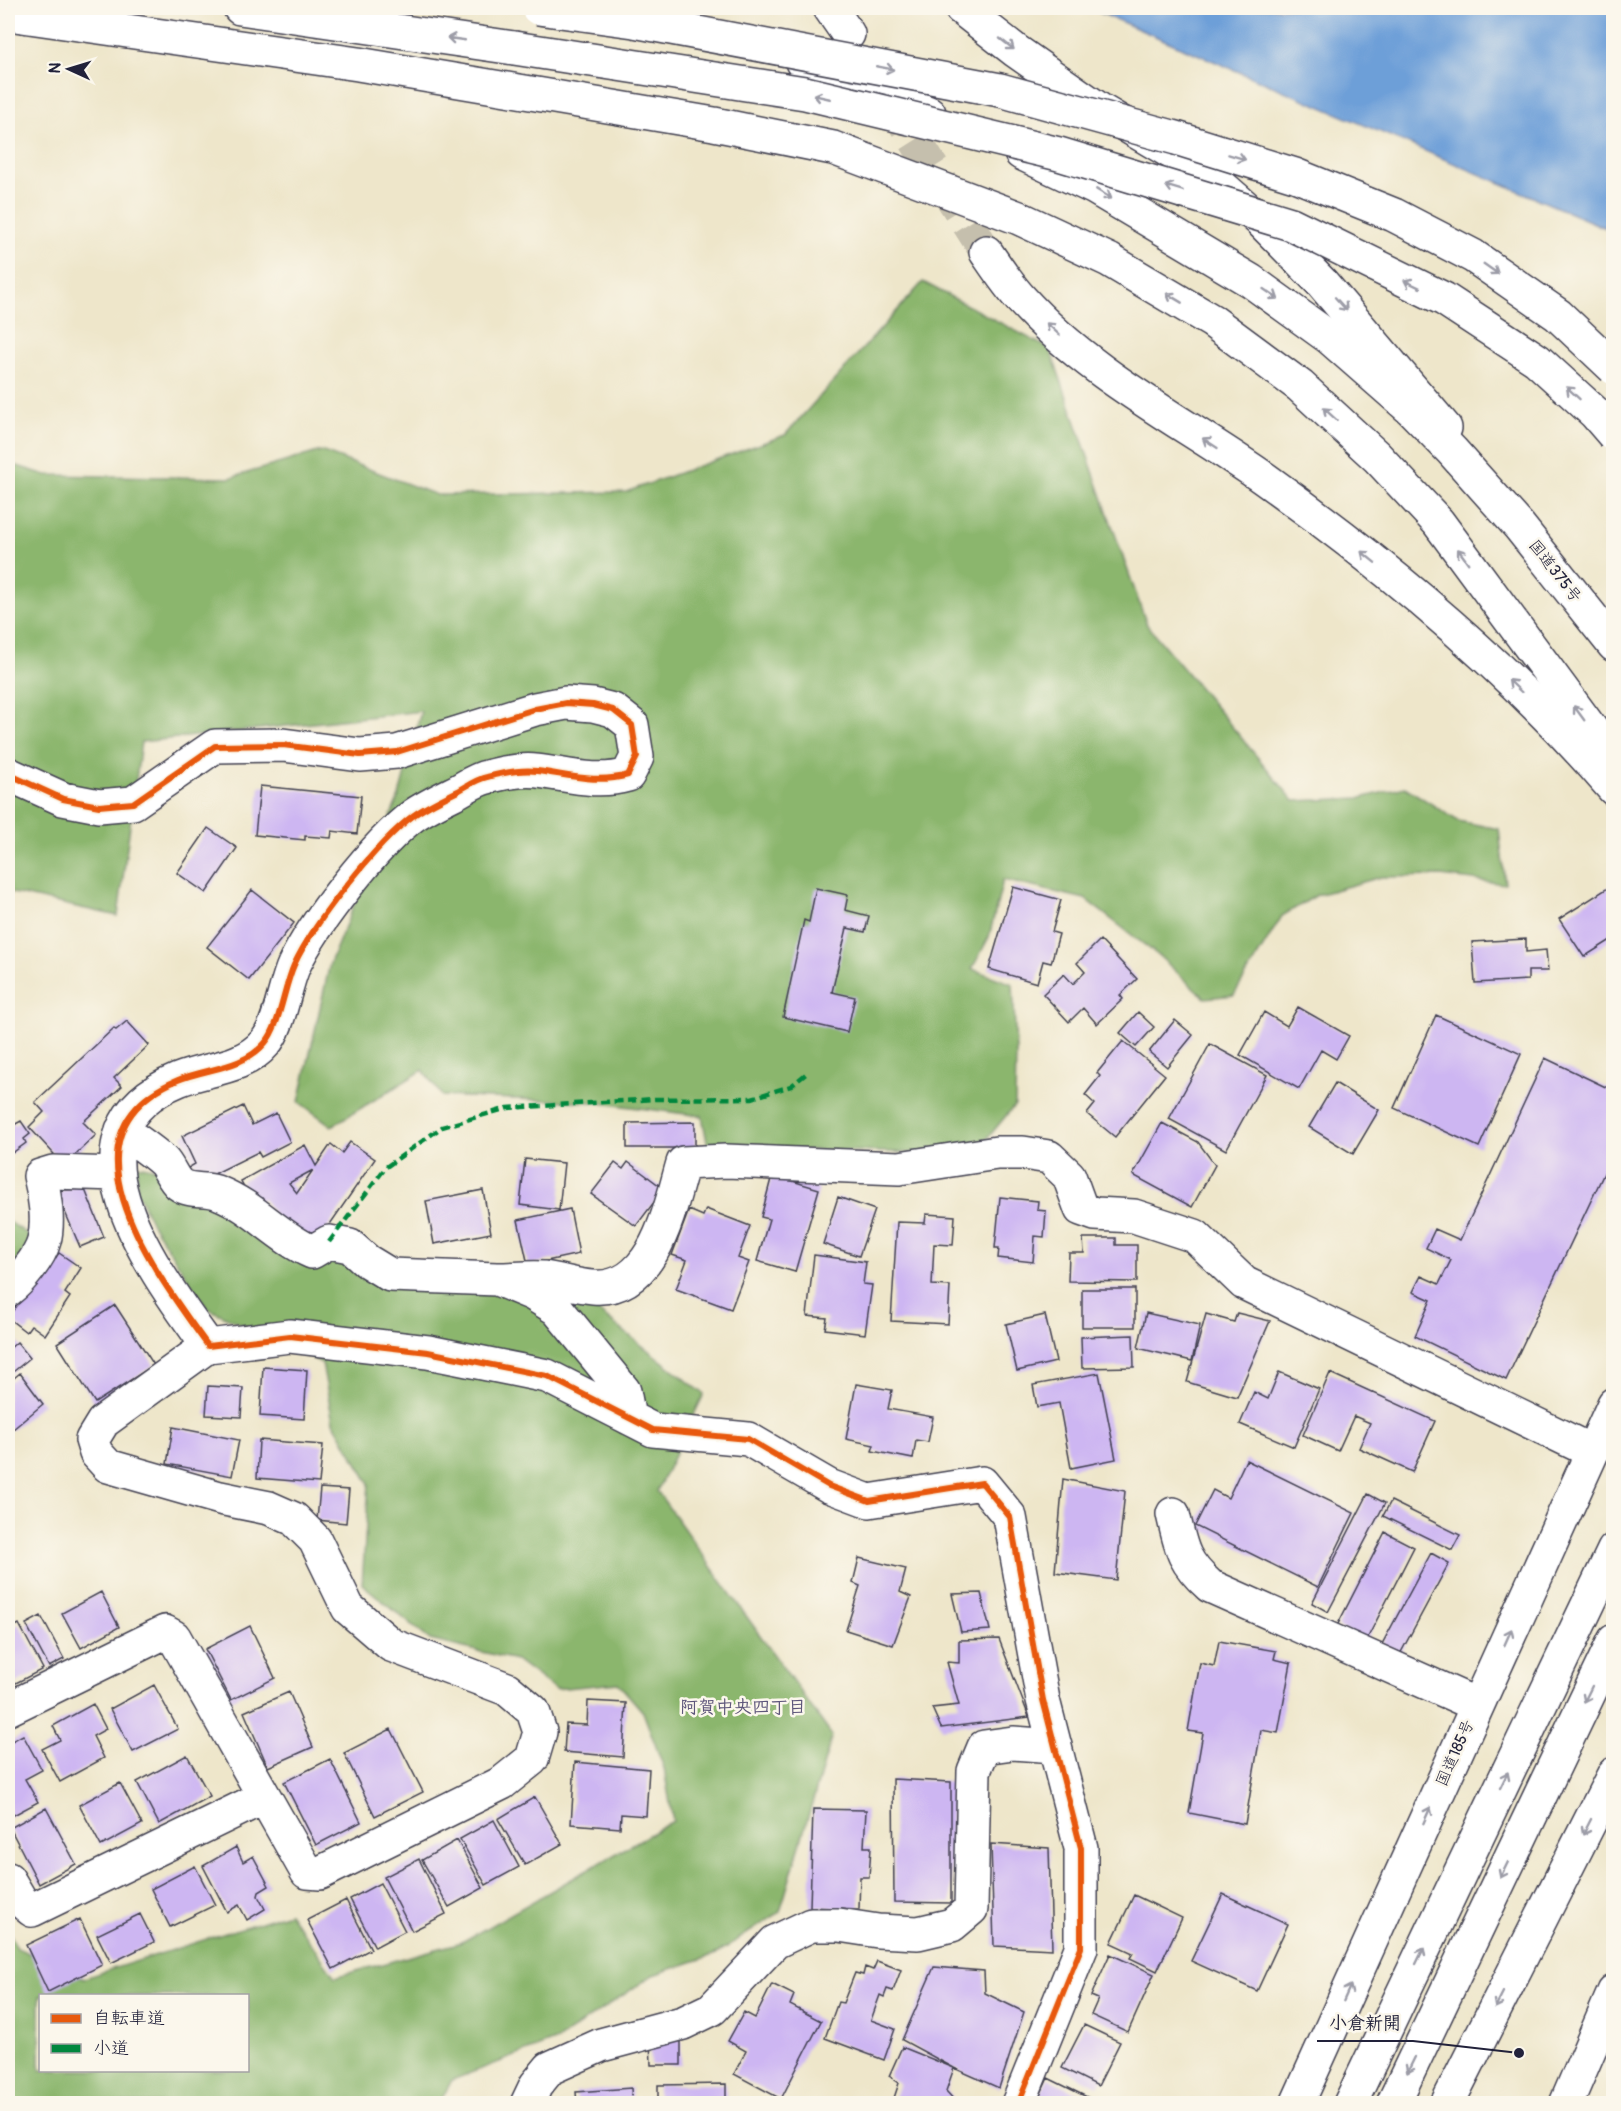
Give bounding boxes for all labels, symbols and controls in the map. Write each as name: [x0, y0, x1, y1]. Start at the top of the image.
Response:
one-way arrow: [447, 34, 467, 45]
one-way arrow: [999, 37, 1015, 50]
north arrow: [39, 39, 99, 99]
text: N: [45, 62, 65, 74]
one-way arrow: [875, 63, 894, 74]
one-way arrow: [813, 91, 833, 102]
one-way arrow: [1227, 152, 1246, 163]
one-way arrow: [1165, 182, 1184, 193]
one-way arrow: [1095, 188, 1112, 200]
one-way arrow: [1482, 263, 1499, 275]
one-way arrow: [1404, 277, 1422, 289]
one-way arrow: [1262, 288, 1278, 300]
one-way arrow: [1166, 292, 1183, 304]
one-way arrow: [1334, 297, 1348, 312]
one-way arrow: [1045, 322, 1060, 336]
one-way arrow: [1565, 386, 1580, 400]
one-way arrow: [1323, 407, 1338, 421]
one-way arrow: [1202, 437, 1219, 450]
street label: 国道375号: [1524, 536, 1586, 606]
one-way arrow: [1457, 548, 1469, 564]
one-way arrow: [1361, 551, 1377, 564]
one-way arrow: [1508, 678, 1523, 693]
one-way arrow: [1573, 705, 1585, 721]
one-way arrow: [1502, 1629, 1514, 1647]
one-way arrow: [1582, 1684, 1594, 1702]
district label: 阿賀中央四丁目: [680, 1696, 806, 1719]
street label: 国道185号: [1431, 1717, 1479, 1789]
one-way arrow: [1498, 1771, 1510, 1789]
one-way arrow: [1422, 1806, 1434, 1824]
one-way arrow: [1581, 1817, 1592, 1835]
one-way arrow: [1498, 1860, 1510, 1878]
one-way arrow: [1415, 1947, 1426, 1965]
one-way arrow: [1342, 1984, 1353, 2002]
one-way arrow: [1492, 1991, 1504, 2009]
legend: [39, 1994, 249, 2072]
callout: 小倉新開: [1317, 2005, 1413, 2041]
text: 自転車道: [93, 2007, 165, 2030]
text: 小倉新開: [1329, 2012, 1401, 2035]
text: 小道: [93, 2037, 129, 2060]
one-way arrow: [1405, 2055, 1417, 2073]

